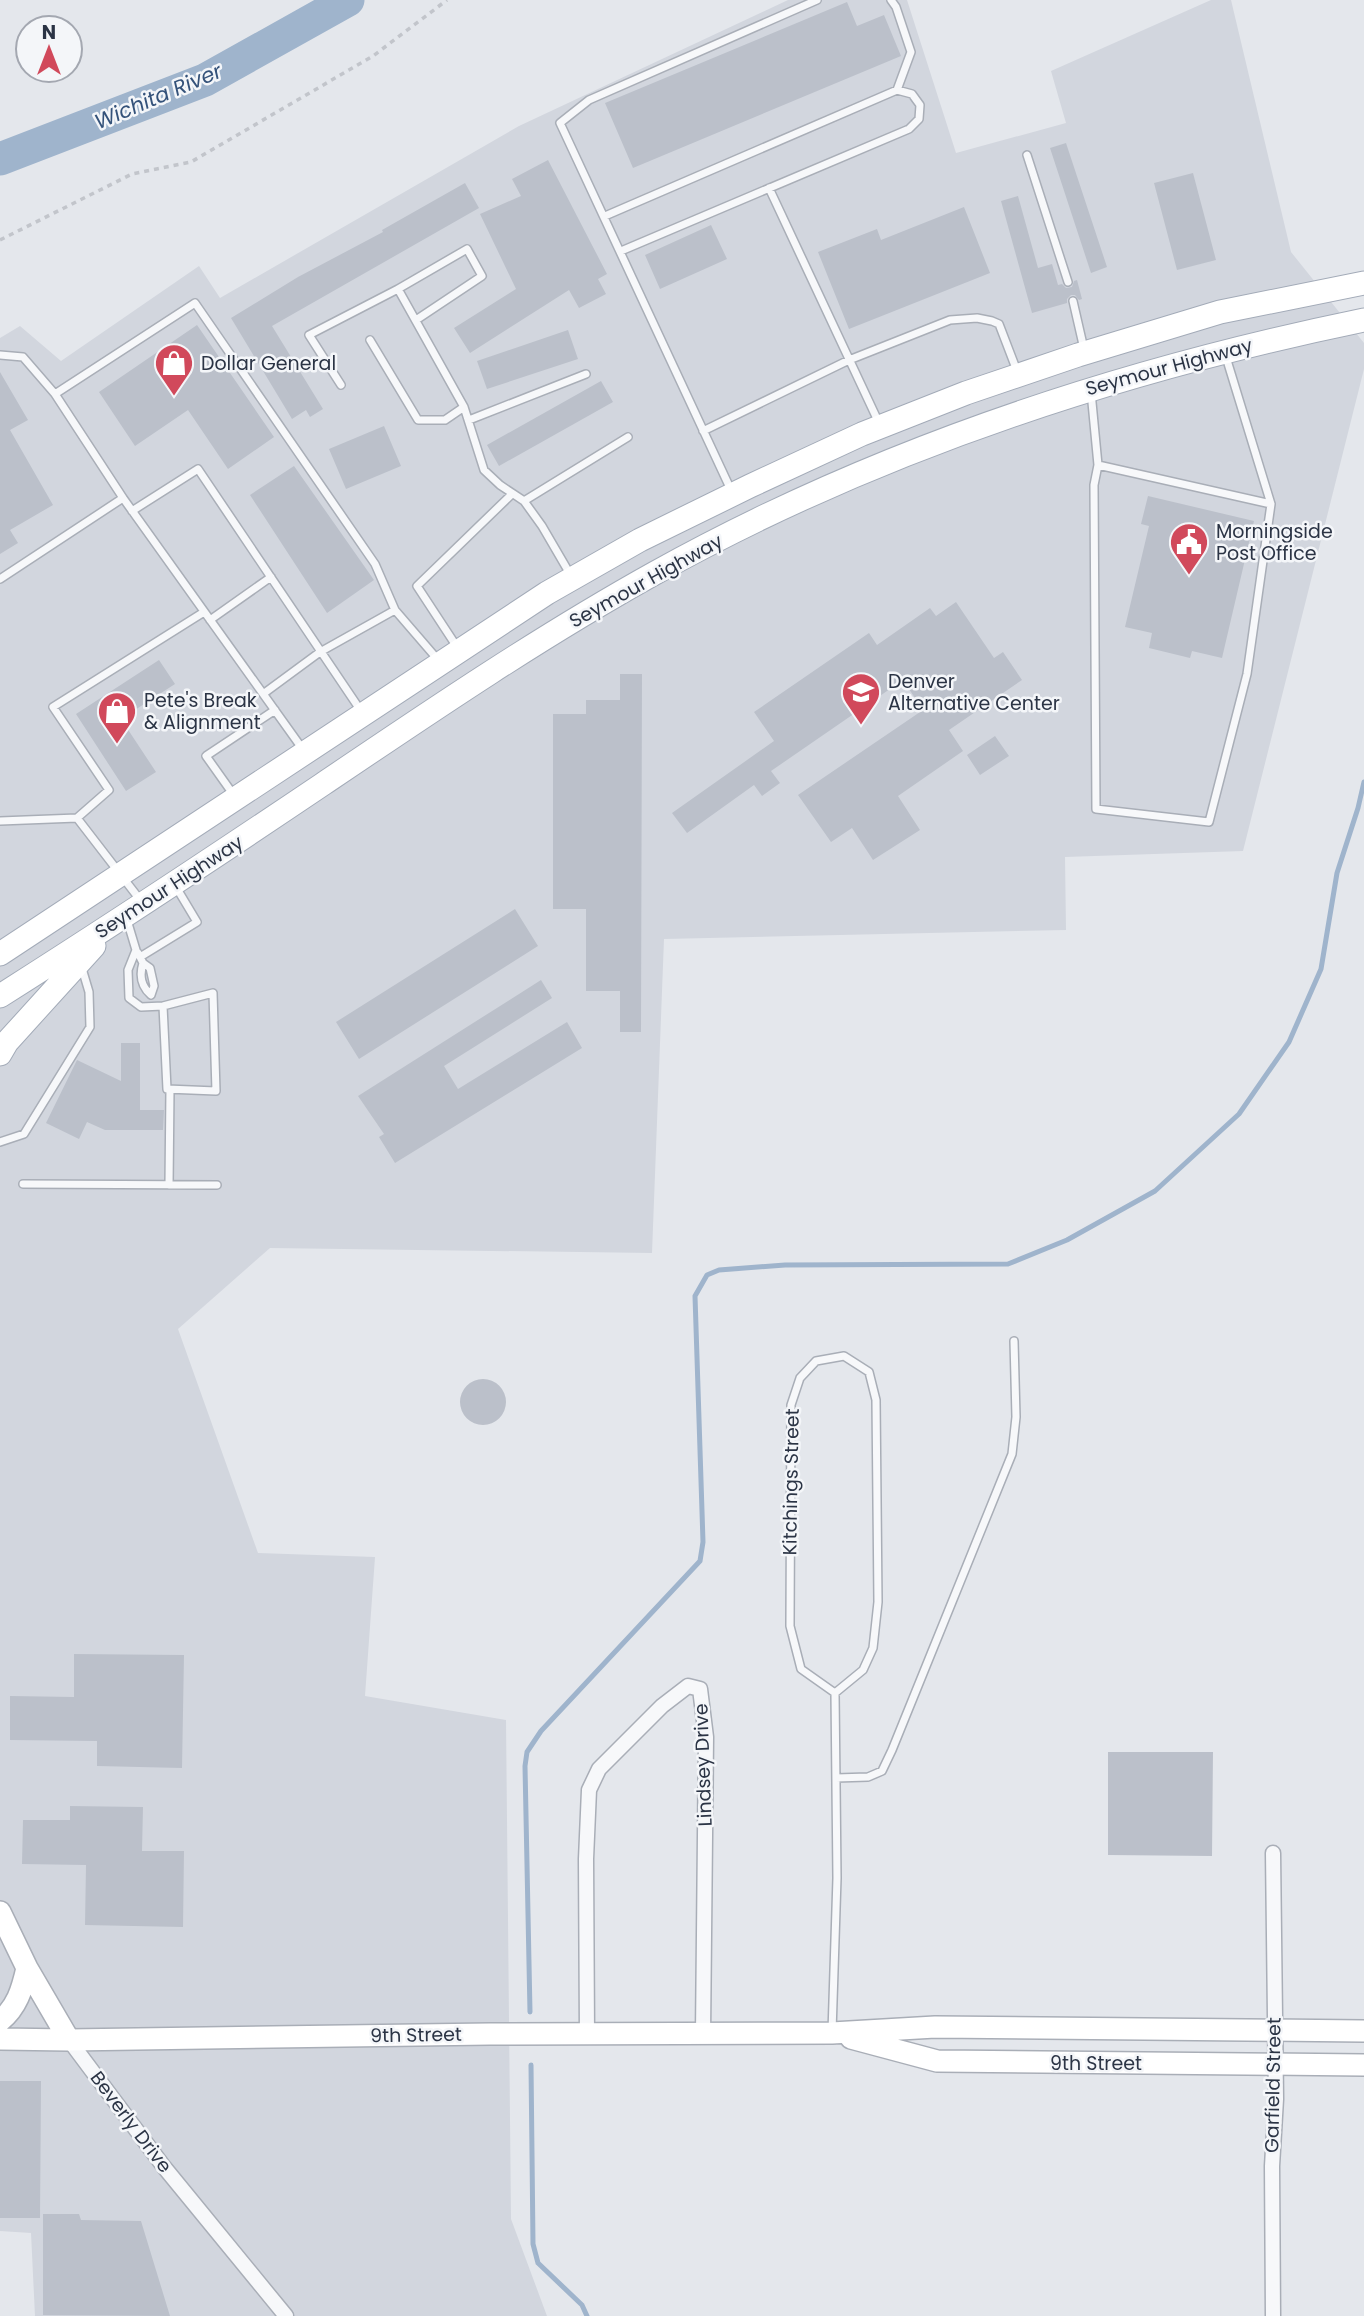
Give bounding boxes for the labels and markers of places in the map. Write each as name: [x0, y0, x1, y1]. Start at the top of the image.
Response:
shop icon: Dollar General: [153, 342, 195, 397]
place label: Dollar General: [201, 350, 336, 377]
place label: Morningside Post Office: [1216, 518, 1333, 567]
public building icon: Morningside Post Office: [1168, 521, 1210, 576]
place label: Denver Alternative Center: [888, 668, 1060, 717]
school or university icon: Denver Alternative Center: [840, 671, 882, 726]
place label: Pete's Break & Alignment: [144, 687, 261, 736]
shop icon: Pete's Break & Alignment: [96, 690, 138, 745]

